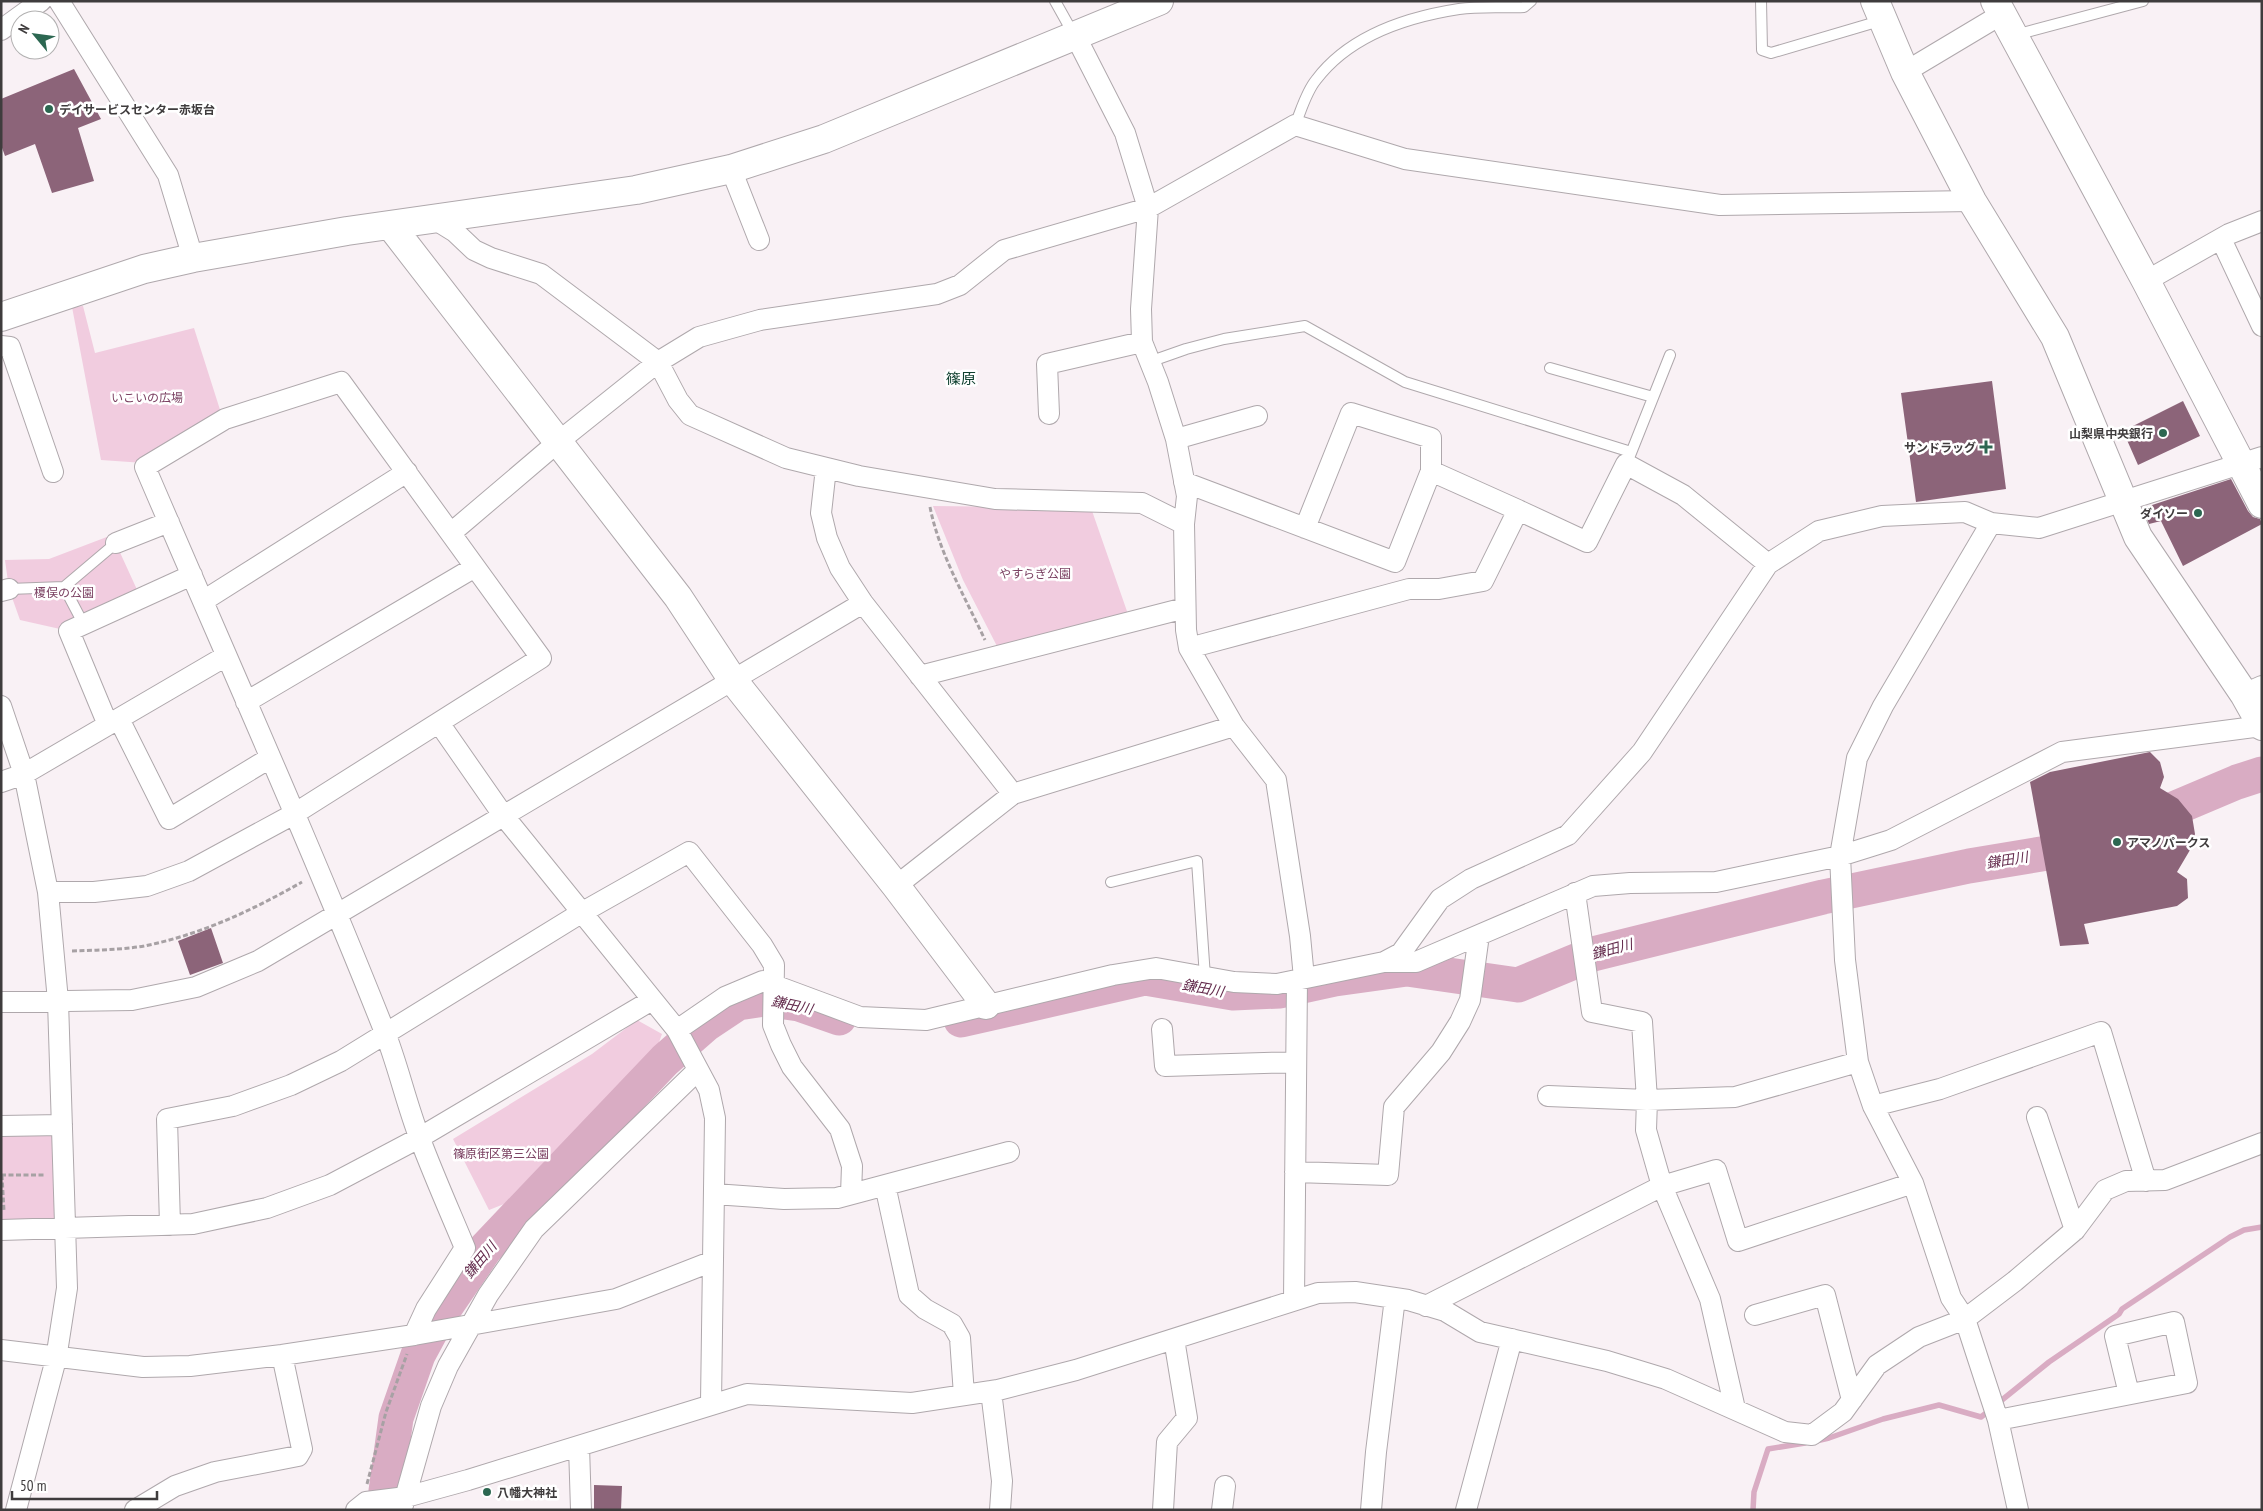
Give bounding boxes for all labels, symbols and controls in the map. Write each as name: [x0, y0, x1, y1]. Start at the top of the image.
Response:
north arrow: [10, 10, 60, 60]
text: N: [14, 21, 33, 36]
place label: デイサービスセンター赤坂台: [59, 102, 215, 117]
marker: デイサービスセンター赤坂台: [43, 103, 55, 115]
district label: 篠原: [946, 369, 976, 388]
park label: いこいの広場: [111, 390, 183, 405]
place label: 山梨県中央銀行: [2069, 426, 2153, 441]
marker: 山梨県中央銀行: [2157, 427, 2169, 439]
place label: サンドラッグ: [1904, 440, 1976, 455]
marker: サンドラッグ: [1980, 441, 1992, 453]
place label: ダイソー: [2140, 506, 2188, 521]
marker: ダイソー: [2192, 507, 2204, 519]
park label: やすらぎ公園: [999, 566, 1071, 581]
park label: 榎俣の公園: [34, 585, 94, 600]
place label: アマノパークス: [2127, 835, 2210, 850]
marker: アマノパークス: [2111, 836, 2123, 848]
water label: 鎌田川: [1985, 848, 2031, 872]
water label: 鎌田川: [1589, 934, 1637, 963]
water label: 鎌田川: [1181, 975, 1227, 1001]
water label: 鎌田川: [770, 992, 816, 1019]
park label: 篠原街区第三公園: [453, 1146, 549, 1161]
water label: 鎌田川: [460, 1237, 502, 1282]
scale bar: [12, 1468, 158, 1500]
text: 50 m: [20, 1476, 46, 1495]
place label: 八幡大神社: [497, 1485, 557, 1500]
marker: 八幡大神社: [481, 1486, 493, 1498]

